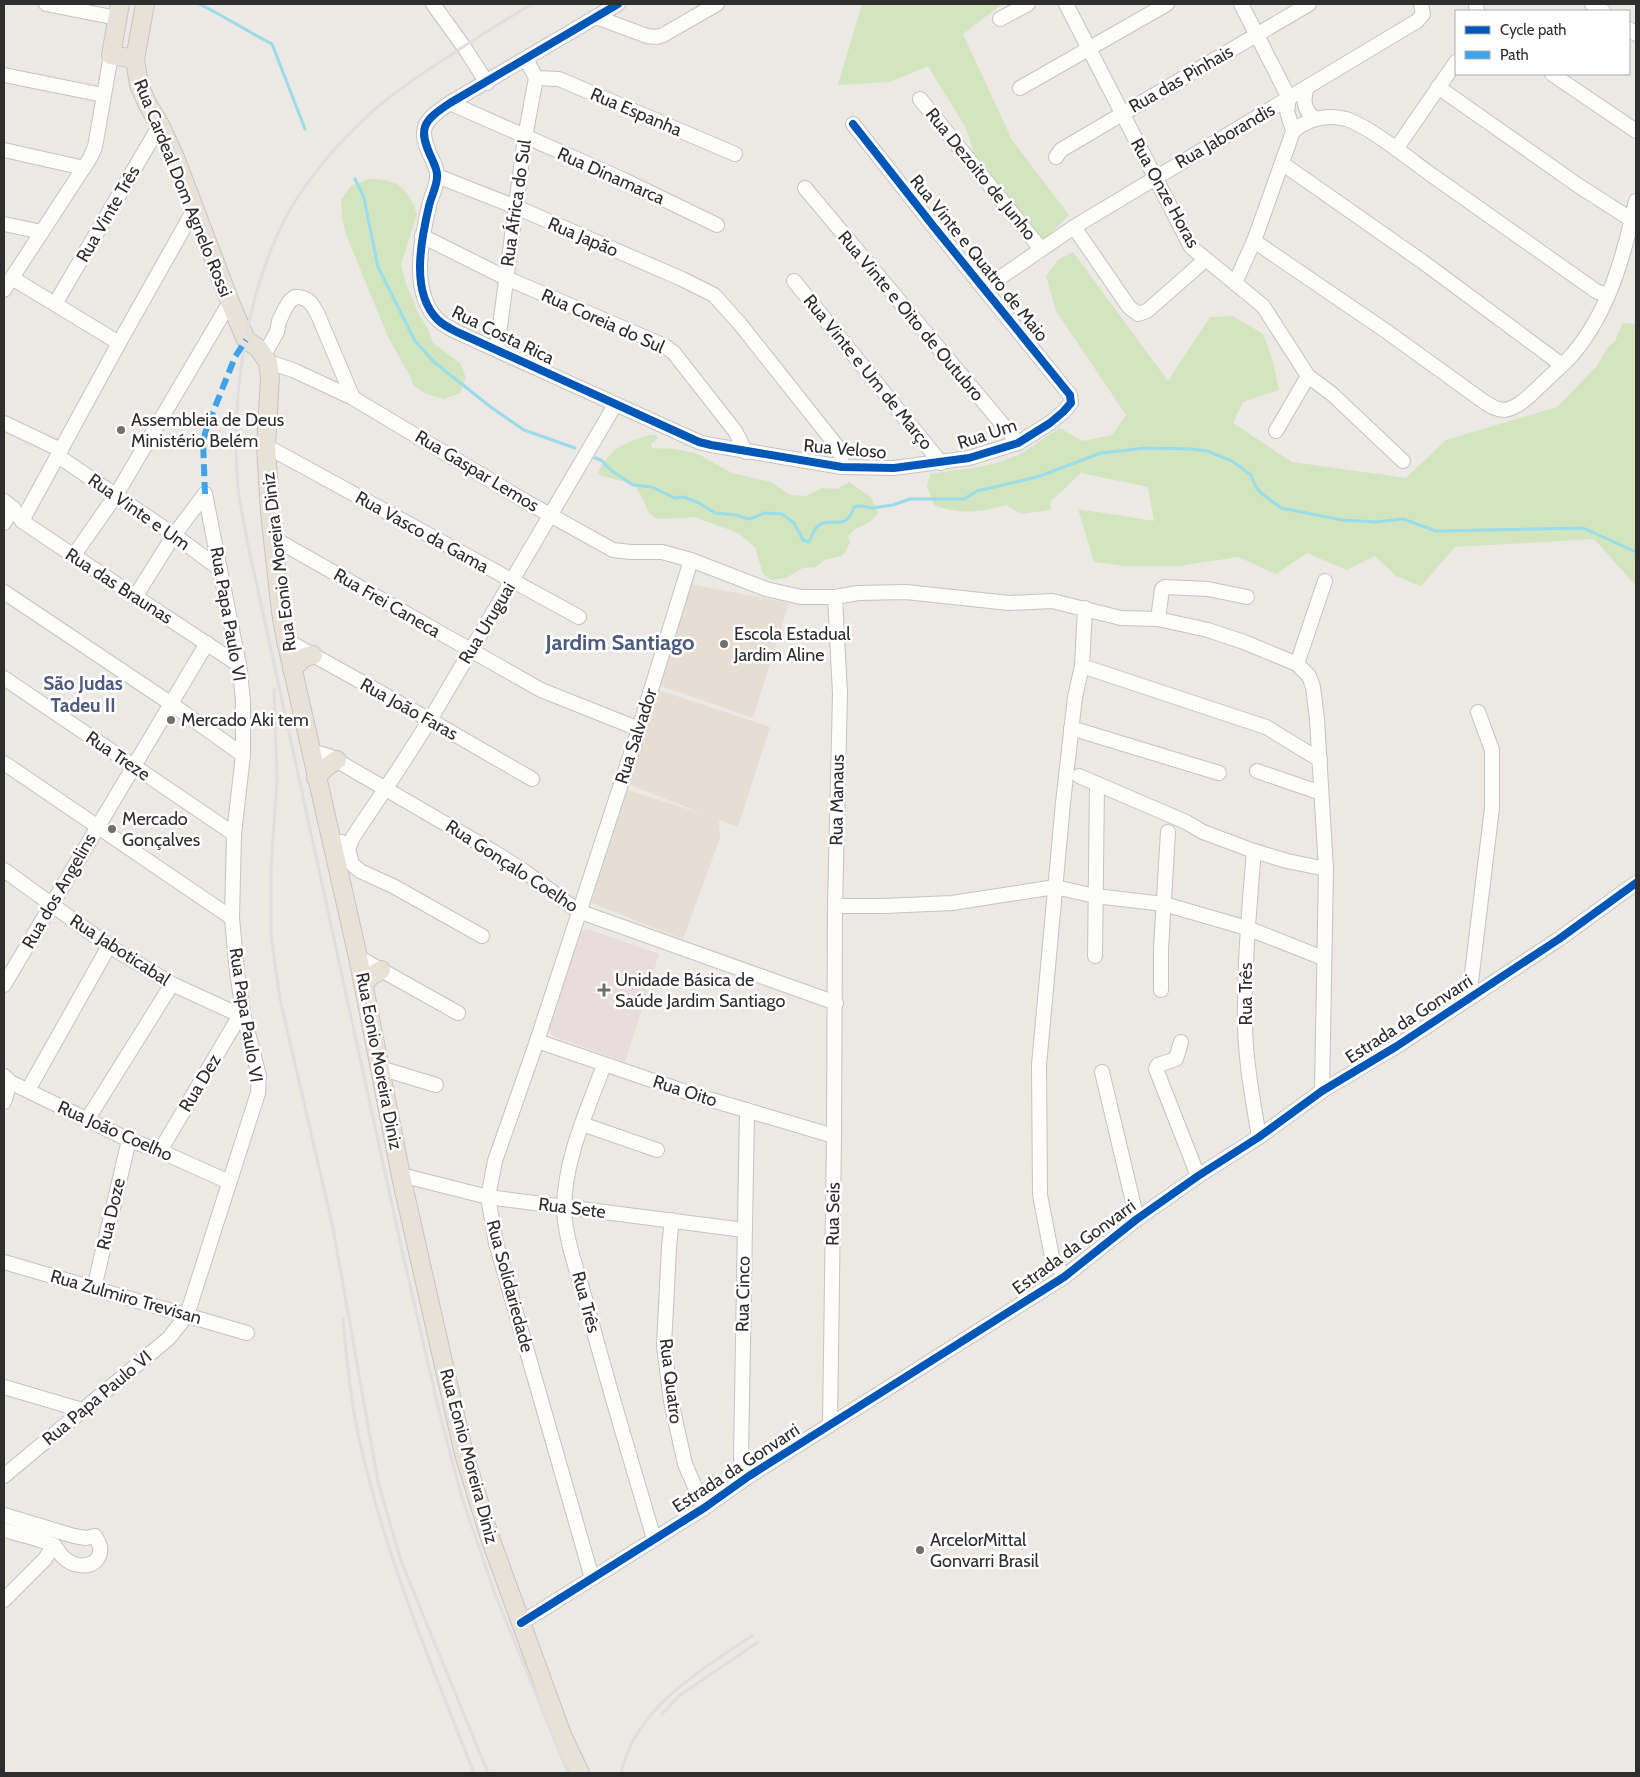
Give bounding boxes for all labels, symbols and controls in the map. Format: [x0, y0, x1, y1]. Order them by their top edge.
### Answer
legend [1455, 10, 1630, 75]
text: Cycle path [1500, 21, 1566, 39]
street label: Rua das Pinhais [1125, 40, 1237, 118]
text: Path [1500, 46, 1529, 64]
street label: Rua Cardeal Dom Agnelo Rossi [129, 76, 237, 300]
street label: Rua Espanha [587, 83, 685, 141]
street label: Rua Jaborandis [1171, 99, 1279, 173]
street label: Rua Dezoito de Junho [921, 103, 1041, 245]
street label: Rua Onze Horas [1126, 134, 1204, 252]
street label: Rua África do Sul [496, 137, 536, 268]
street label: Rua Dinamarca [554, 143, 668, 210]
street label: Rua Vinte Três [72, 162, 144, 266]
street label: Rua Vinte e Quatro de Maio [905, 170, 1053, 346]
street label: Rua Japão [544, 212, 622, 262]
street label: Rua Vinte e Oito de Outubro [833, 226, 989, 406]
street label: Rua Coreia do Sul [538, 284, 669, 358]
street label: Rua Vinte e Um de Março [799, 290, 937, 454]
street label: Rua Costa Rica [448, 301, 558, 369]
place label: Assembleia de Deus Ministério Belém [131, 409, 284, 452]
street label: Rua Um [954, 414, 1020, 454]
marker: Assembleia de Deus Ministério Belém [115, 424, 127, 436]
street label: Rua Gaspar Lemos [411, 425, 543, 517]
street label: Rua Veloso [803, 434, 888, 464]
street label: Rua Vinte e Um [84, 469, 194, 555]
street label: Rua Eonio Moreira Diniz [257, 471, 301, 653]
street label: Rua Vasco da Gama [352, 486, 493, 578]
street label: Rua das Braunas [61, 543, 177, 629]
street label: Rua Papa Paulo VI [205, 545, 251, 683]
street label: Rua Frei Caneca [330, 564, 445, 643]
street label: Rua Uruguai [454, 578, 520, 668]
place label: Escola Estadual Jardim Aline [733, 623, 851, 666]
district label: Jardim Santiago [545, 629, 694, 656]
marker: Escola Estadual Jardim Aline [718, 638, 730, 650]
district label: São Judas Tadeu II [43, 672, 123, 717]
street label: Rua João Faras [356, 673, 462, 745]
street label: Rua Salvador [610, 685, 662, 786]
place label: Mercado Aki tem [181, 709, 309, 731]
marker: Mercado Aki tem [165, 714, 177, 726]
street label: Rua Treze [82, 726, 154, 786]
street label: Rua Manaus [825, 754, 849, 846]
place label: Mercado Gonçalves [122, 808, 200, 851]
street label: Rua Gonçalo Coelho [442, 815, 582, 917]
marker: Mercado Gonçalves [106, 823, 118, 835]
street label: Rua dos Angelins [17, 830, 101, 952]
street label: Rua Jaboticabal [66, 909, 175, 991]
street label: Rua Papa Paulo VI [225, 946, 267, 1084]
street label: Rua Três [1235, 963, 1257, 1025]
place label: Unidade Básica de Saúde Jardim Santiago [615, 969, 786, 1012]
street label: Rua Eonio Moreira Diniz [351, 970, 407, 1152]
street label: Estrada da Gonvarri [1341, 970, 1477, 1068]
marker: Unidade Básica de Saúde Jardim Santiago [597, 983, 611, 997]
street label: Rua Dez [174, 1050, 226, 1116]
street label: Rua Oito [650, 1070, 720, 1112]
street label: Rua João Coelho [54, 1096, 176, 1166]
street label: Rua Doze [92, 1176, 130, 1252]
street label: Rua Seis [821, 1182, 845, 1246]
street label: Rua Sete [537, 1193, 607, 1223]
street label: Estrada da Gonvarri [1008, 1195, 1140, 1299]
street label: Rua Solidariedade [482, 1217, 538, 1355]
street label: Rua Cinco [731, 1256, 755, 1332]
street label: Rua Zulmiro Trevisan [48, 1265, 204, 1329]
street label: Rua Três [567, 1269, 605, 1335]
street label: Rua Quatro [655, 1337, 687, 1425]
street label: Rua Papa Paulo VI [38, 1346, 156, 1450]
street label: Rua Eonio Moreira Diniz [435, 1366, 503, 1546]
street label: Estrada da Gonvarri [668, 1419, 804, 1517]
place label: ArcelorMittal Gonvarri Brasil [930, 1529, 1039, 1572]
marker: ArcelorMittal Gonvarri Brasil [914, 1544, 926, 1556]

